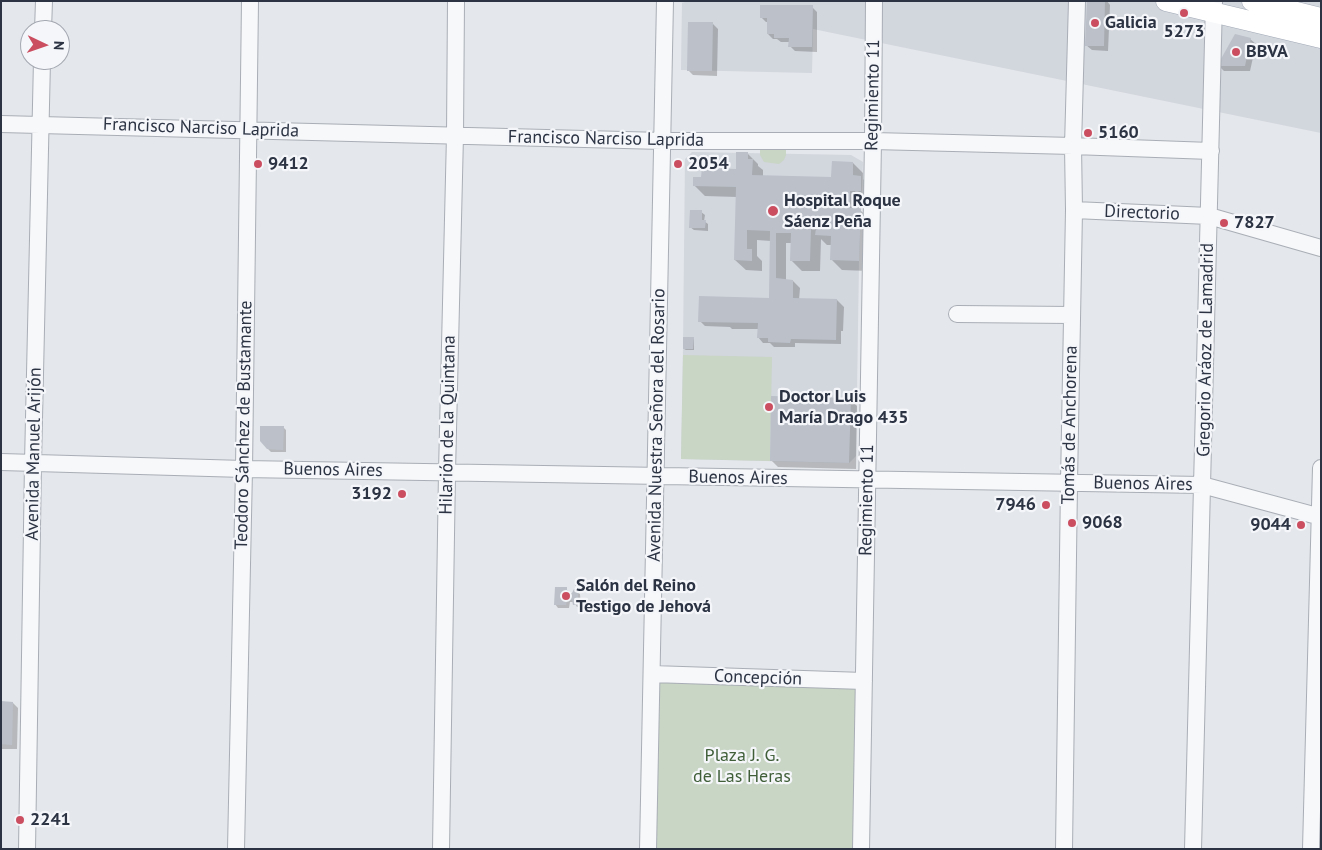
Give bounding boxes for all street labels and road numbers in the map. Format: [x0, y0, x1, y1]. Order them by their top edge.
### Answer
street label: Regimiento 11 [861, 39, 885, 151]
street label: Francisco Narciso Laprida [103, 114, 299, 142]
street label: Francisco Narciso Laprida [508, 126, 704, 152]
street label: Directorio [1104, 201, 1180, 225]
street label: Gregorio Aráoz de Lamadrid [1193, 243, 1219, 457]
street label: Avenida Nuestra Señora del Rosario [644, 288, 670, 562]
street label: Teodoro Sánchez de Bustamante [231, 300, 257, 550]
street label: Hilarión de la Quintana [436, 335, 460, 515]
street label: Tomás de Anchorena [1058, 345, 1082, 505]
street label: Avenida Manuel Arijón [22, 367, 46, 541]
street label: Regimiento 11 [855, 444, 879, 556]
street label: Buenos Aires [283, 458, 383, 482]
street label: Buenos Aires [688, 466, 788, 490]
street label: Buenos Aires [1093, 472, 1193, 496]
street label: Concepción [714, 666, 802, 690]

